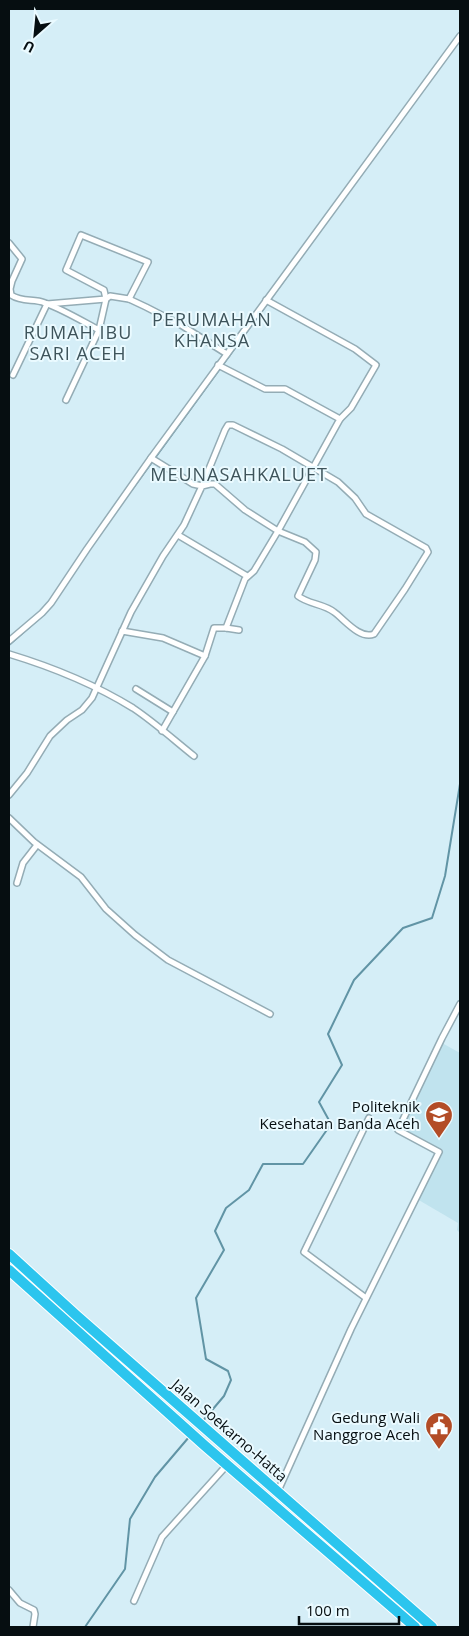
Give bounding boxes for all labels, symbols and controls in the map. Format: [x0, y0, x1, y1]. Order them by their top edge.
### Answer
north arrow [10, 10, 60, 60]
text: U [20, 36, 38, 58]
district label: PERUMAHAN KHANSA [152, 307, 272, 352]
district label: RUMAH IBU SARI ACEH [24, 320, 132, 365]
district label: MEUNASAHKALUET [150, 462, 328, 486]
place label: Politeknik Kesehatan Banda Aceh [260, 1096, 420, 1133]
school or university icon: Politeknik Kesehatan Banda Aceh [424, 1100, 454, 1139]
street label: Jalan Soekarno-Hatta [166, 1373, 292, 1486]
place label: Gedung Wali Nanggroe Aceh [313, 1407, 420, 1444]
public building icon: Gedung Wali Nanggroe Aceh [424, 1411, 454, 1450]
scale bar [299, 1594, 399, 1626]
text: 100 m [306, 1600, 350, 1620]

